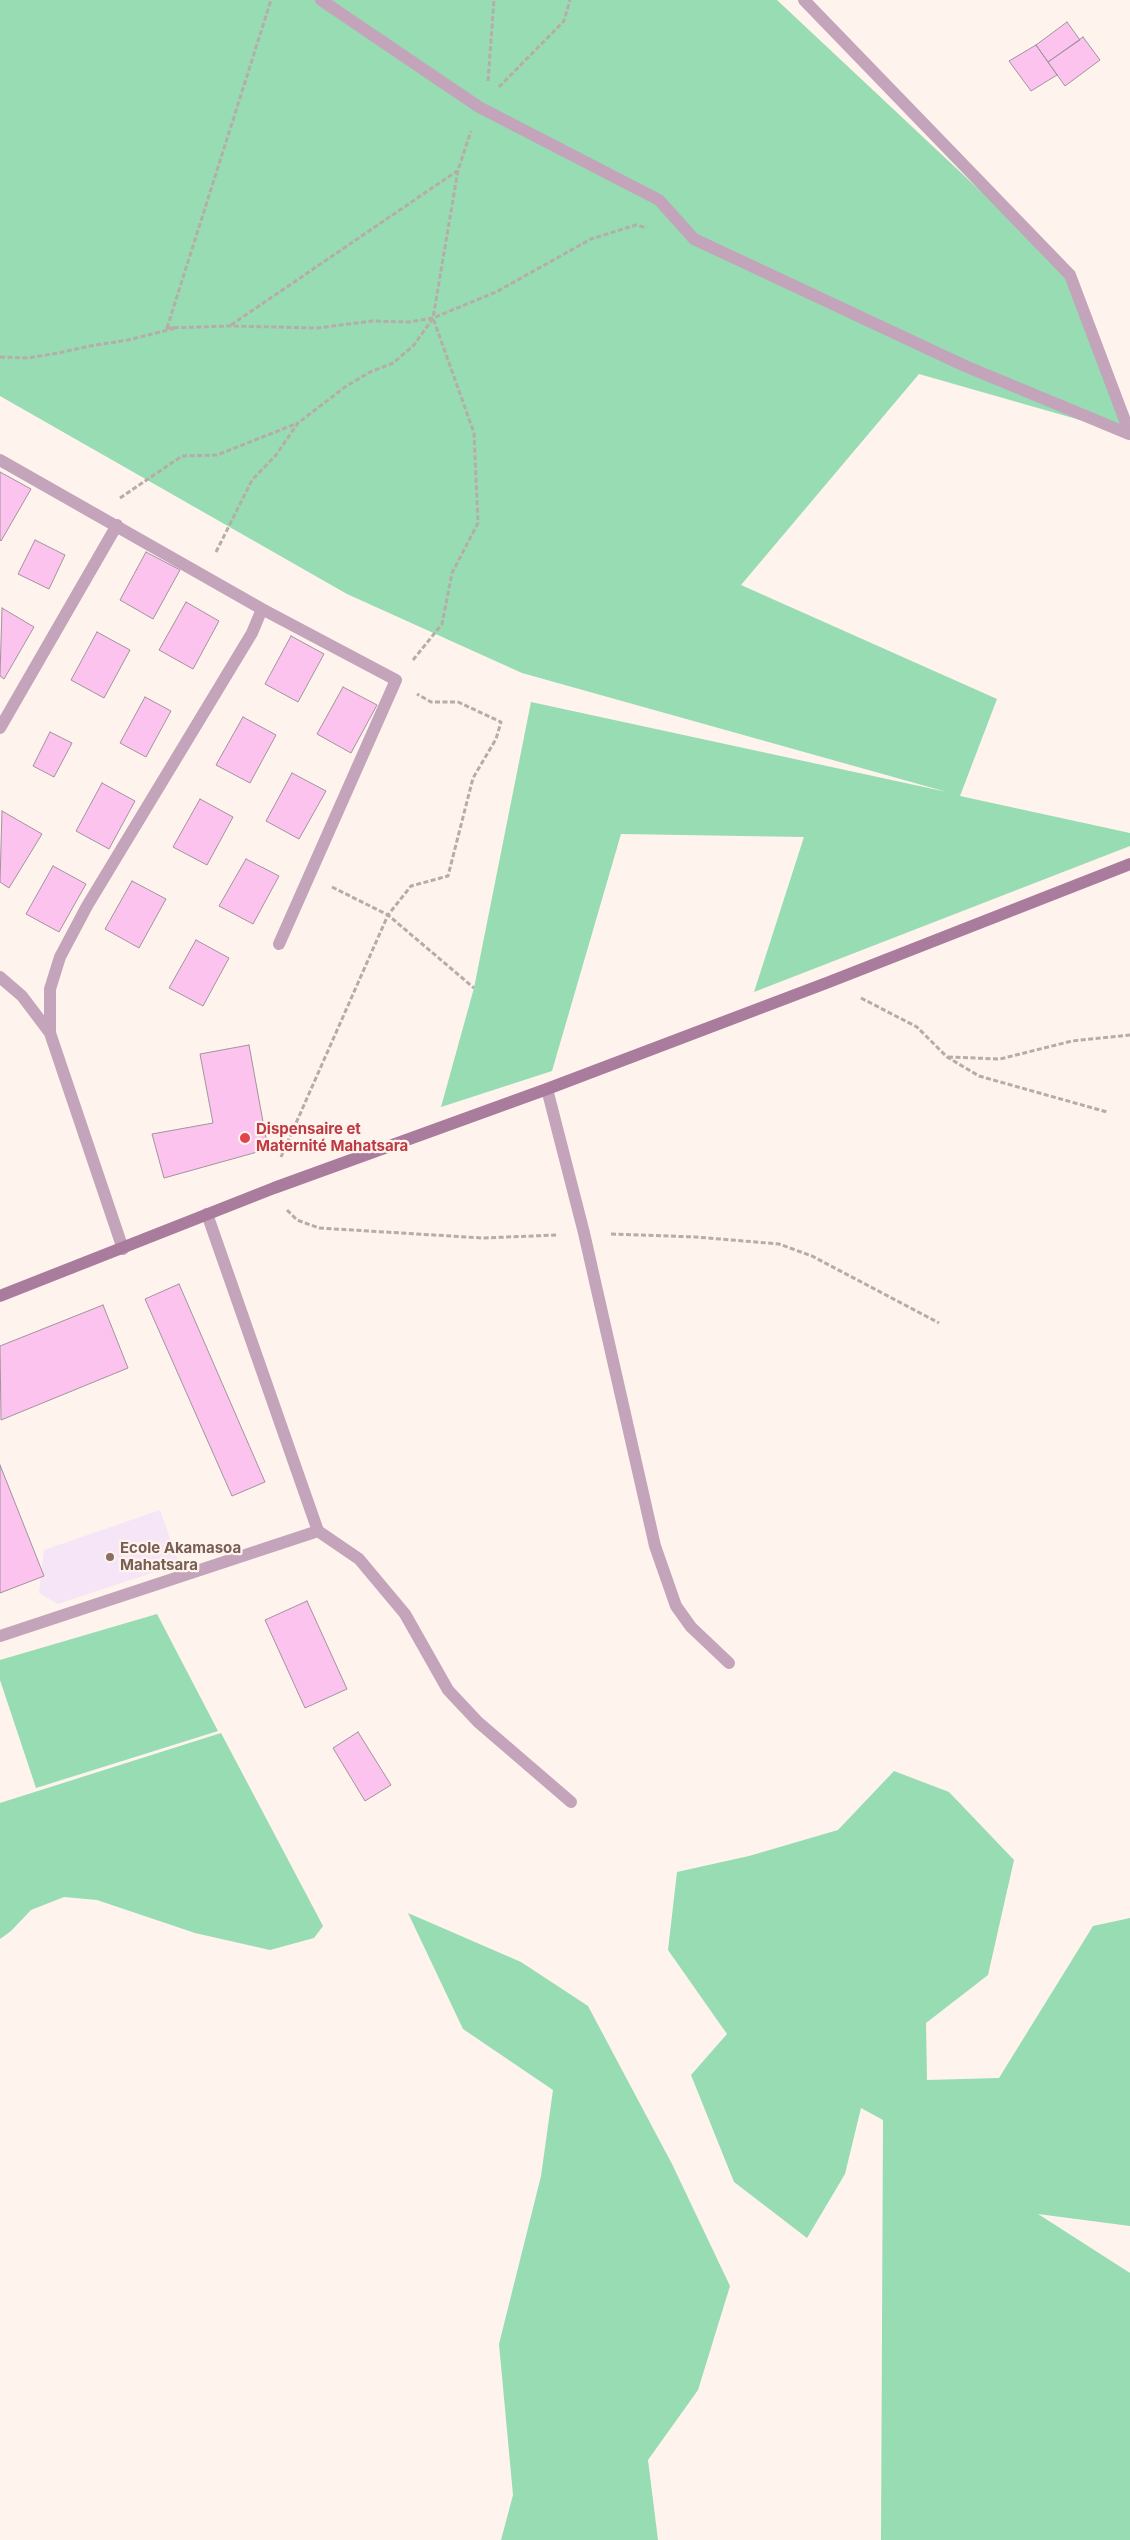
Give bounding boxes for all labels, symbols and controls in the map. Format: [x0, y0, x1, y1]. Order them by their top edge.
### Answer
place label: Dispensaire et Maternité Mahatsara [256, 1120, 408, 1155]
marker: Dispensaire et Maternité Mahatsara [238, 1131, 252, 1145]
place label: Ecole Akamasoa Mahatsara [120, 1539, 241, 1574]
marker: Ecole Akamasoa Mahatsara [104, 1551, 116, 1563]

